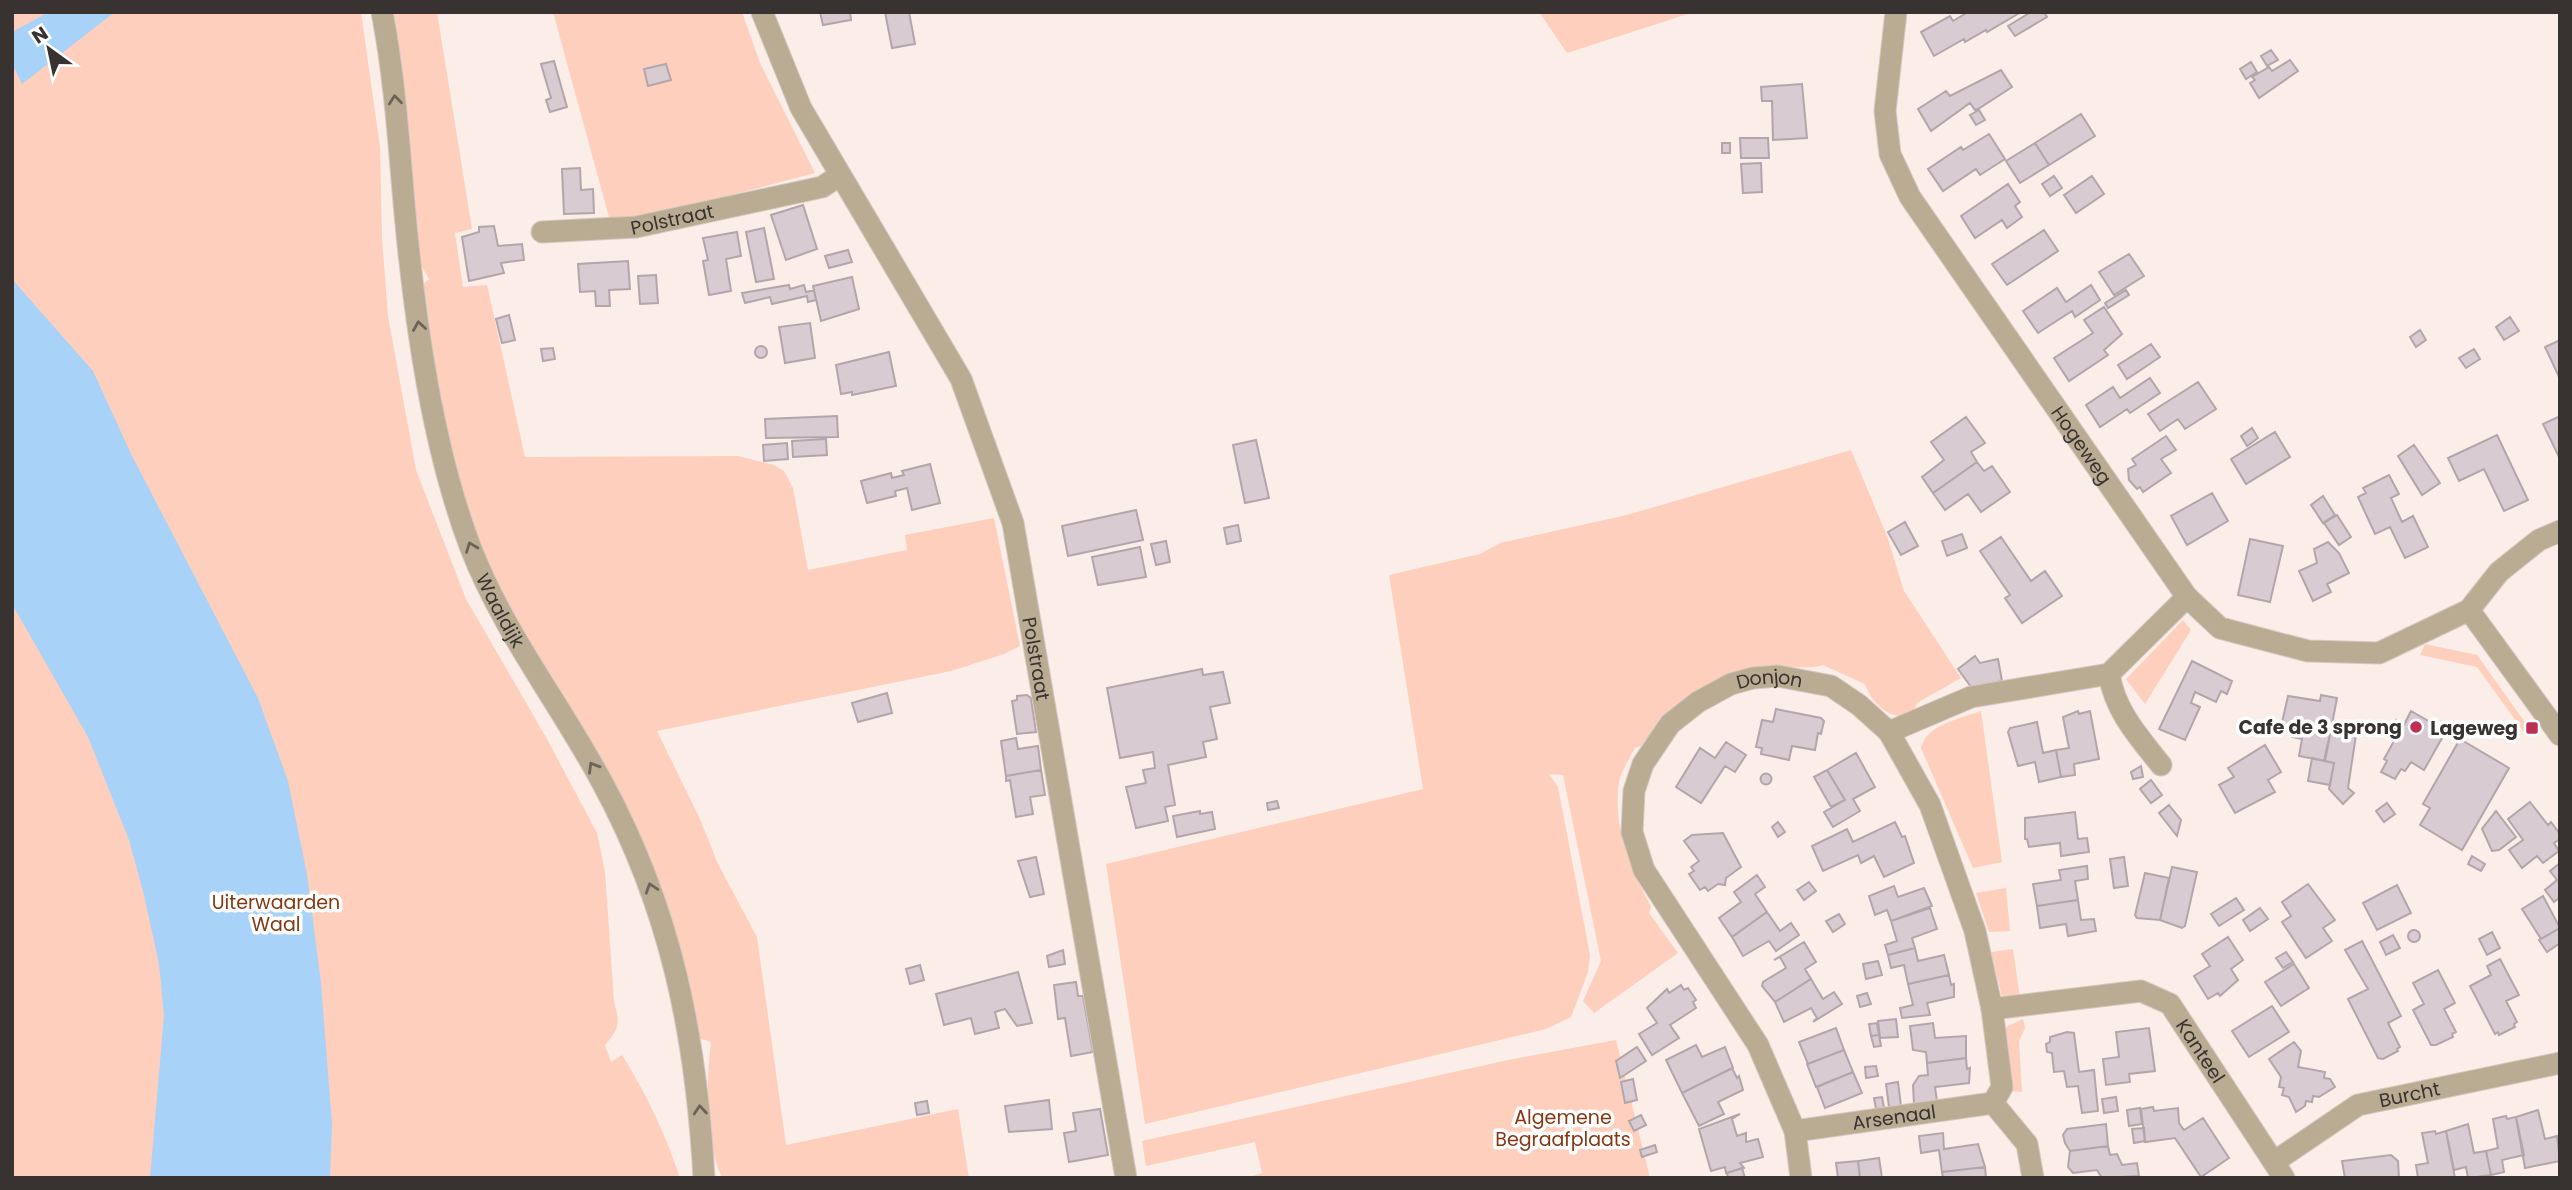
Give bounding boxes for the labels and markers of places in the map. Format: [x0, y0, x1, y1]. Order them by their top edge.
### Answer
place label: Cafe de 3 sprong [2238, 714, 2402, 741]
place label: Lageweg [2430, 715, 2518, 742]
marker: Cafe de 3 sprong [2408, 719, 2424, 735]
marker: Lageweg [2524, 720, 2540, 736]

